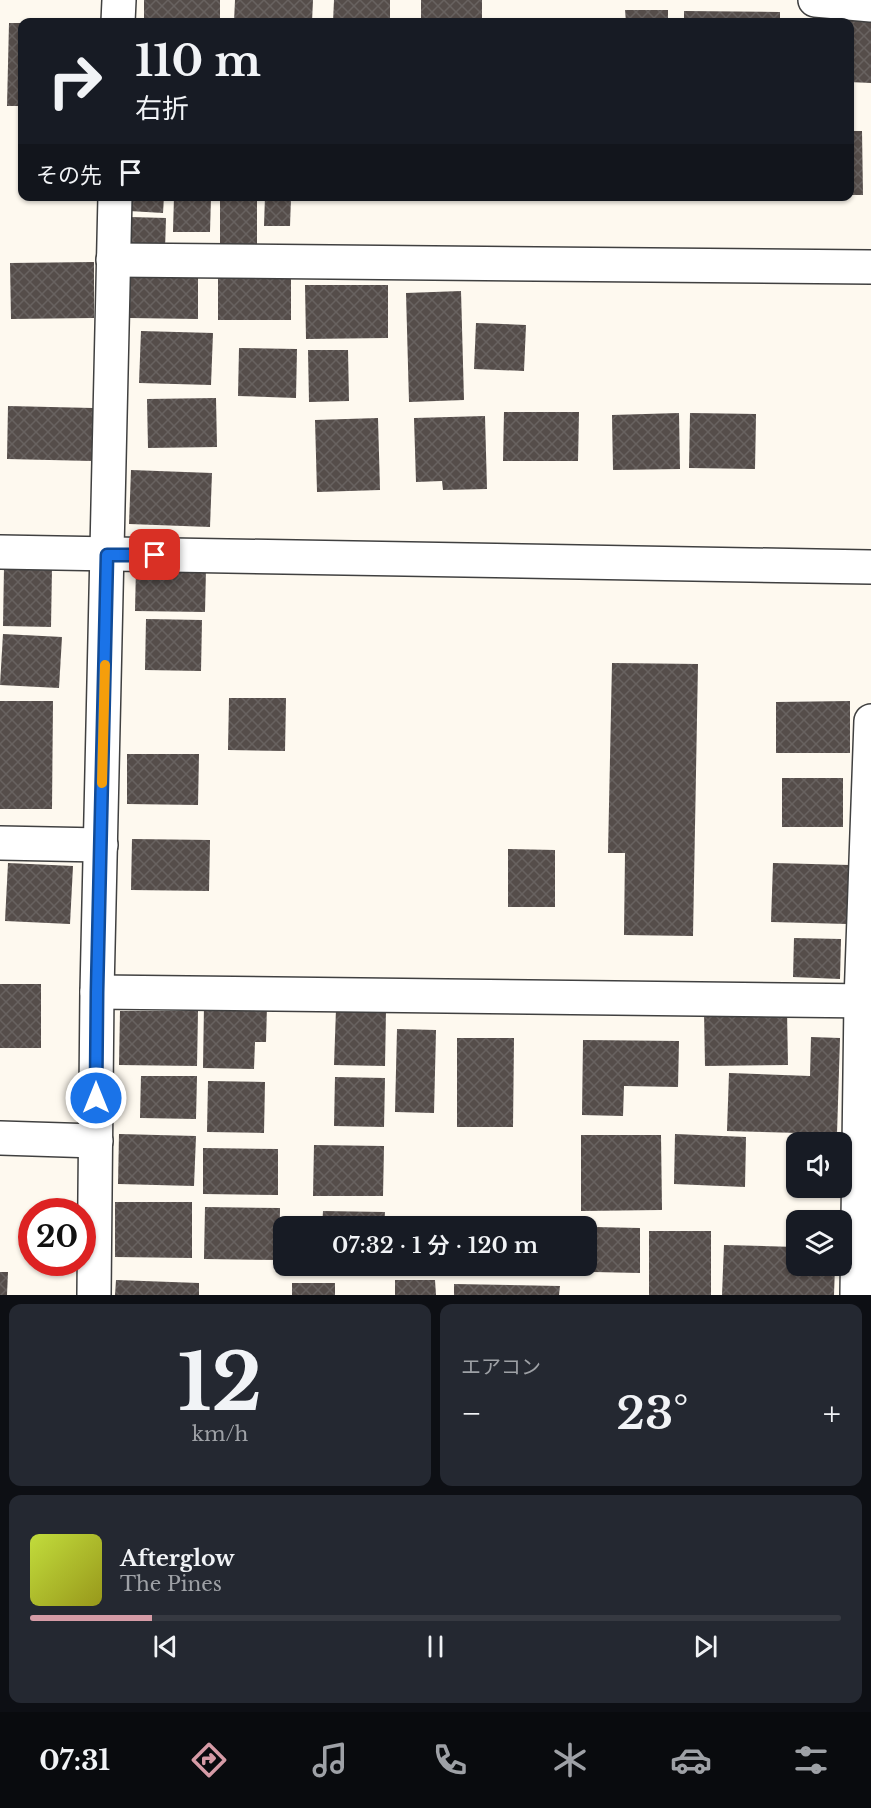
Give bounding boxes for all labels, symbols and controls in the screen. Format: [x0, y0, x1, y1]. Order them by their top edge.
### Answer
text: 110 m [135, 35, 261, 87]
icon: right [36, 42, 114, 120]
text: 右折 [135, 92, 189, 125]
icon: arrive [114, 156, 147, 189]
text: その先 [36, 162, 102, 189]
pin [129, 529, 180, 580]
icon: arrive [138, 538, 171, 571]
position arrow [64, 1066, 128, 1130]
map controls [786, 1132, 852, 1276]
button: sound [786, 1132, 852, 1198]
speed limit sign: 20 [18, 1198, 96, 1276]
button: layers [786, 1210, 852, 1276]
text: 07:32 · 1 分 · 120 m [332, 1232, 538, 1259]
text: 12 [178, 1334, 262, 1431]
text: エアコン [461, 1355, 541, 1379]
text: 23° [616, 1385, 689, 1441]
text: − [461, 1393, 482, 1434]
text: + [823, 1393, 841, 1434]
text: km/h [192, 1422, 248, 1446]
text: Afterglow [120, 1545, 235, 1572]
text: The Pines [120, 1572, 222, 1596]
icon: previous [149, 1630, 182, 1663]
icon: pause [419, 1630, 452, 1663]
icon: next [689, 1630, 722, 1663]
icon: directions [188, 1739, 230, 1781]
icon: music [309, 1739, 351, 1781]
icon: phone [429, 1739, 471, 1781]
icon: climate [549, 1739, 591, 1781]
icon: car [670, 1739, 712, 1781]
icon: filters [790, 1739, 832, 1781]
text: 07:31 [39, 1744, 110, 1777]

